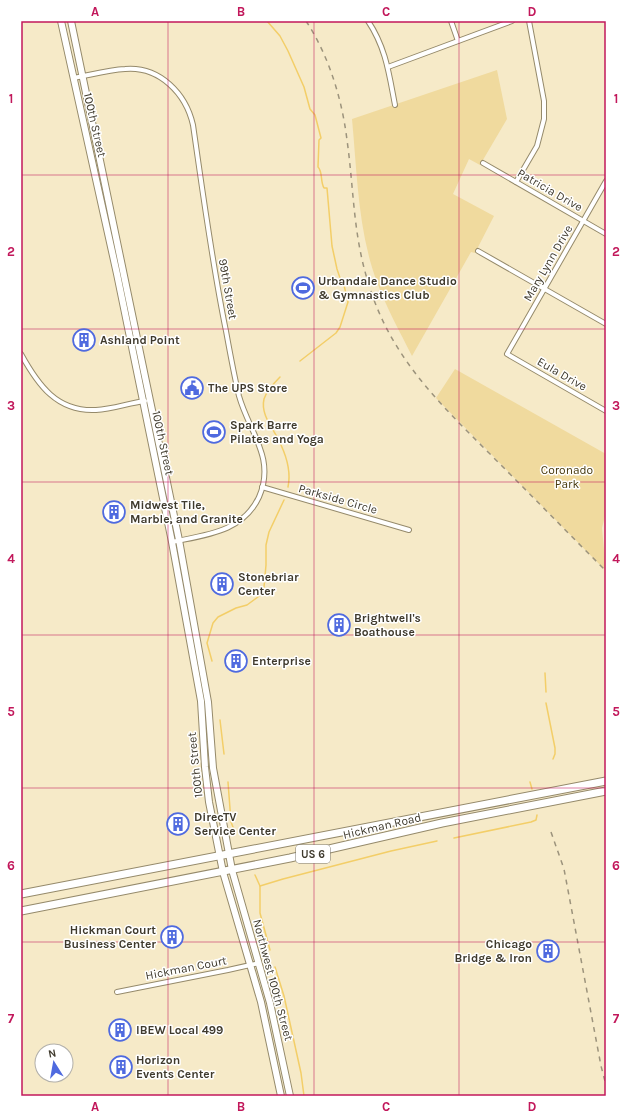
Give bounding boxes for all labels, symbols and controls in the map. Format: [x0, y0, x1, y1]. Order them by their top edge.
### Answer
text: A [91, 4, 99, 19]
text: B [237, 4, 245, 19]
text: C [382, 4, 390, 19]
text: D [528, 4, 537, 19]
text: 1 [9, 91, 13, 106]
street label: 100th Street [81, 91, 109, 159]
text: 1 [614, 91, 618, 106]
street label: Patricia Drive [515, 166, 585, 214]
street label: Mary Lynn Drive [520, 222, 576, 304]
text: 2 [7, 244, 15, 259]
text: 2 [612, 244, 620, 259]
street label: 99th Street [216, 258, 240, 321]
place label: Urbandale Dance Studio & Gymnastics Club [318, 274, 457, 302]
sports icon: Urbandale Dance Studio & Gymnastics Club [290, 275, 316, 301]
building icon: Ashland Point [71, 327, 97, 353]
place label: Ashland Point [100, 333, 180, 347]
street label: Eula Drive [535, 354, 589, 394]
public building icon: The UPS Store [179, 375, 205, 401]
place label: The UPS Store [208, 381, 287, 395]
text: 3 [7, 398, 15, 413]
text: 3 [612, 398, 620, 413]
street label: 100th Street [149, 409, 177, 477]
place label: Spark Barre Pilates and Yoga [230, 418, 324, 446]
sports icon: Spark Barre Pilates and Yoga [201, 419, 227, 445]
park label: Coronado Park [541, 463, 593, 491]
street label: Parkside Circle [297, 481, 379, 517]
place label: Midwest Tile, Marble, and Granite [130, 498, 243, 526]
building icon: Midwest Tile, Marble, and Granite [101, 499, 127, 525]
text: 4 [7, 551, 15, 566]
text: 4 [612, 551, 620, 566]
place label: Stonebriar Center [238, 570, 299, 598]
building icon: Stonebriar Center [209, 571, 235, 597]
place label: Brightwell's Boathouse [354, 611, 421, 639]
building icon: Brightwell's Boathouse [326, 612, 352, 638]
building icon: Enterprise [223, 648, 249, 674]
place label: Enterprise [252, 654, 311, 668]
text: 5 [7, 704, 15, 719]
text: 5 [612, 704, 620, 719]
street label: 100th Street [185, 731, 205, 798]
place label: DirecTV Service Center [194, 810, 276, 838]
street label: Hickman Road [341, 810, 423, 842]
building icon: DirecTV Service Center [165, 811, 191, 837]
road number: US 6 [296, 845, 330, 863]
text: 6 [7, 858, 15, 873]
text: 6 [612, 858, 620, 873]
street label: Northwest 100th Street [250, 918, 296, 1043]
place label: Hickman Court Business Center [64, 923, 156, 951]
building icon: Hickman Court Business Center [159, 924, 185, 950]
place label: Chicago Bridge & Iron [455, 937, 532, 965]
building icon: Chicago Bridge & Iron [535, 938, 561, 964]
street label: Hickman Court [144, 953, 228, 983]
text: 7 [8, 1011, 15, 1026]
text: 7 [613, 1011, 620, 1026]
building icon: IBEW Local 499 [107, 1017, 133, 1043]
place label: IBEW Local 499 [136, 1023, 223, 1037]
north arrow [34, 1043, 74, 1083]
text: N [47, 1047, 57, 1061]
place label: Horizon Events Center [136, 1053, 215, 1081]
building icon: Horizon Events Center [108, 1054, 134, 1080]
text: A [91, 1099, 99, 1114]
text: B [237, 1099, 245, 1114]
text: C [382, 1099, 390, 1114]
text: D [528, 1099, 537, 1114]

